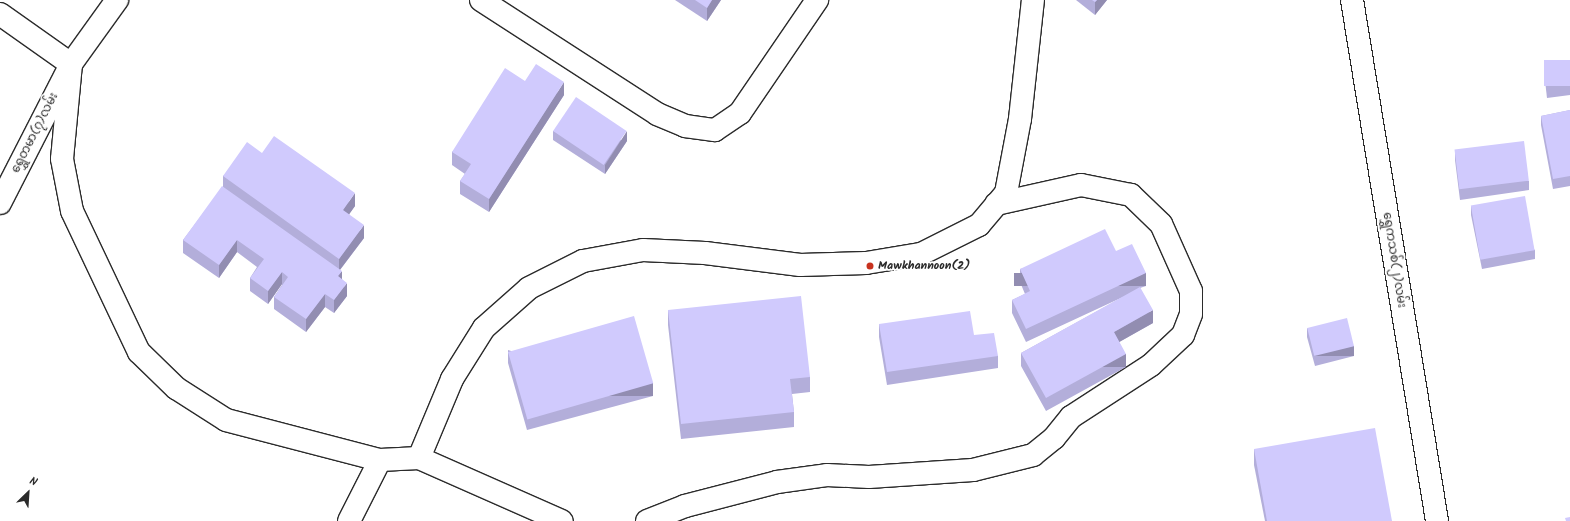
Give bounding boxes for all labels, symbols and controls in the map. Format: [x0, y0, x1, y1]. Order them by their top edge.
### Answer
street label: ရွှေတမာ(၇)လမ်း [9, 90, 61, 176]
street label: ရွှေကသစ်(၂)လမ်း [1379, 211, 1409, 309]
place label: Mawkhannoon(2) [878, 259, 970, 273]
marker: Mawkhannoon(2) [865, 261, 875, 271]
text: N [26, 472, 40, 492]
north arrow [8, 473, 48, 513]

